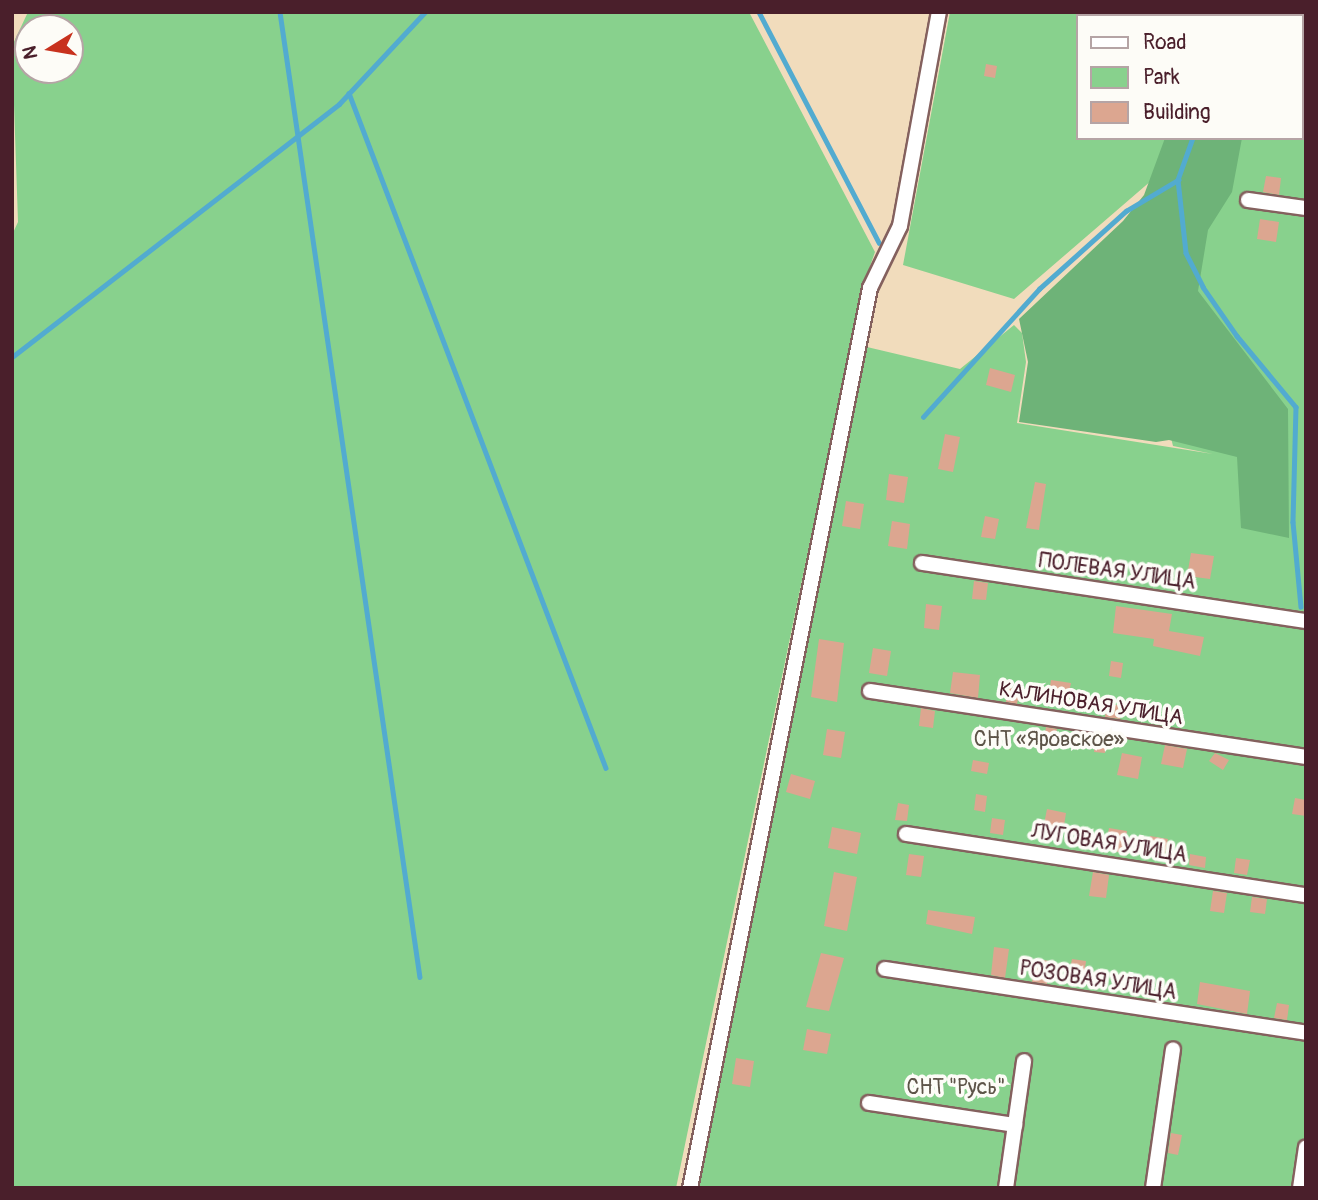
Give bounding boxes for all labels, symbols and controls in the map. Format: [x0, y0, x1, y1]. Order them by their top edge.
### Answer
north arrow [14, 14, 84, 84]
legend [1076, 14, 1304, 140]
text: Road [1143, 29, 1187, 56]
text: N [17, 44, 43, 61]
text: Park [1143, 64, 1180, 91]
text: Building [1143, 99, 1210, 126]
street label: ПОЛЕВАЯ УЛИЦА [1037, 549, 1197, 595]
street label: КАЛИНОВАЯ УЛИЦА [997, 677, 1185, 731]
park label: СНТ «Яровское» [974, 727, 1124, 753]
street label: ЛУГОВАЯ УЛИЦА [1029, 819, 1189, 869]
street label: РОЗОВАЯ УЛИЦА [1018, 956, 1178, 1006]
park label: СНТ "Русь" [906, 1075, 1006, 1101]

